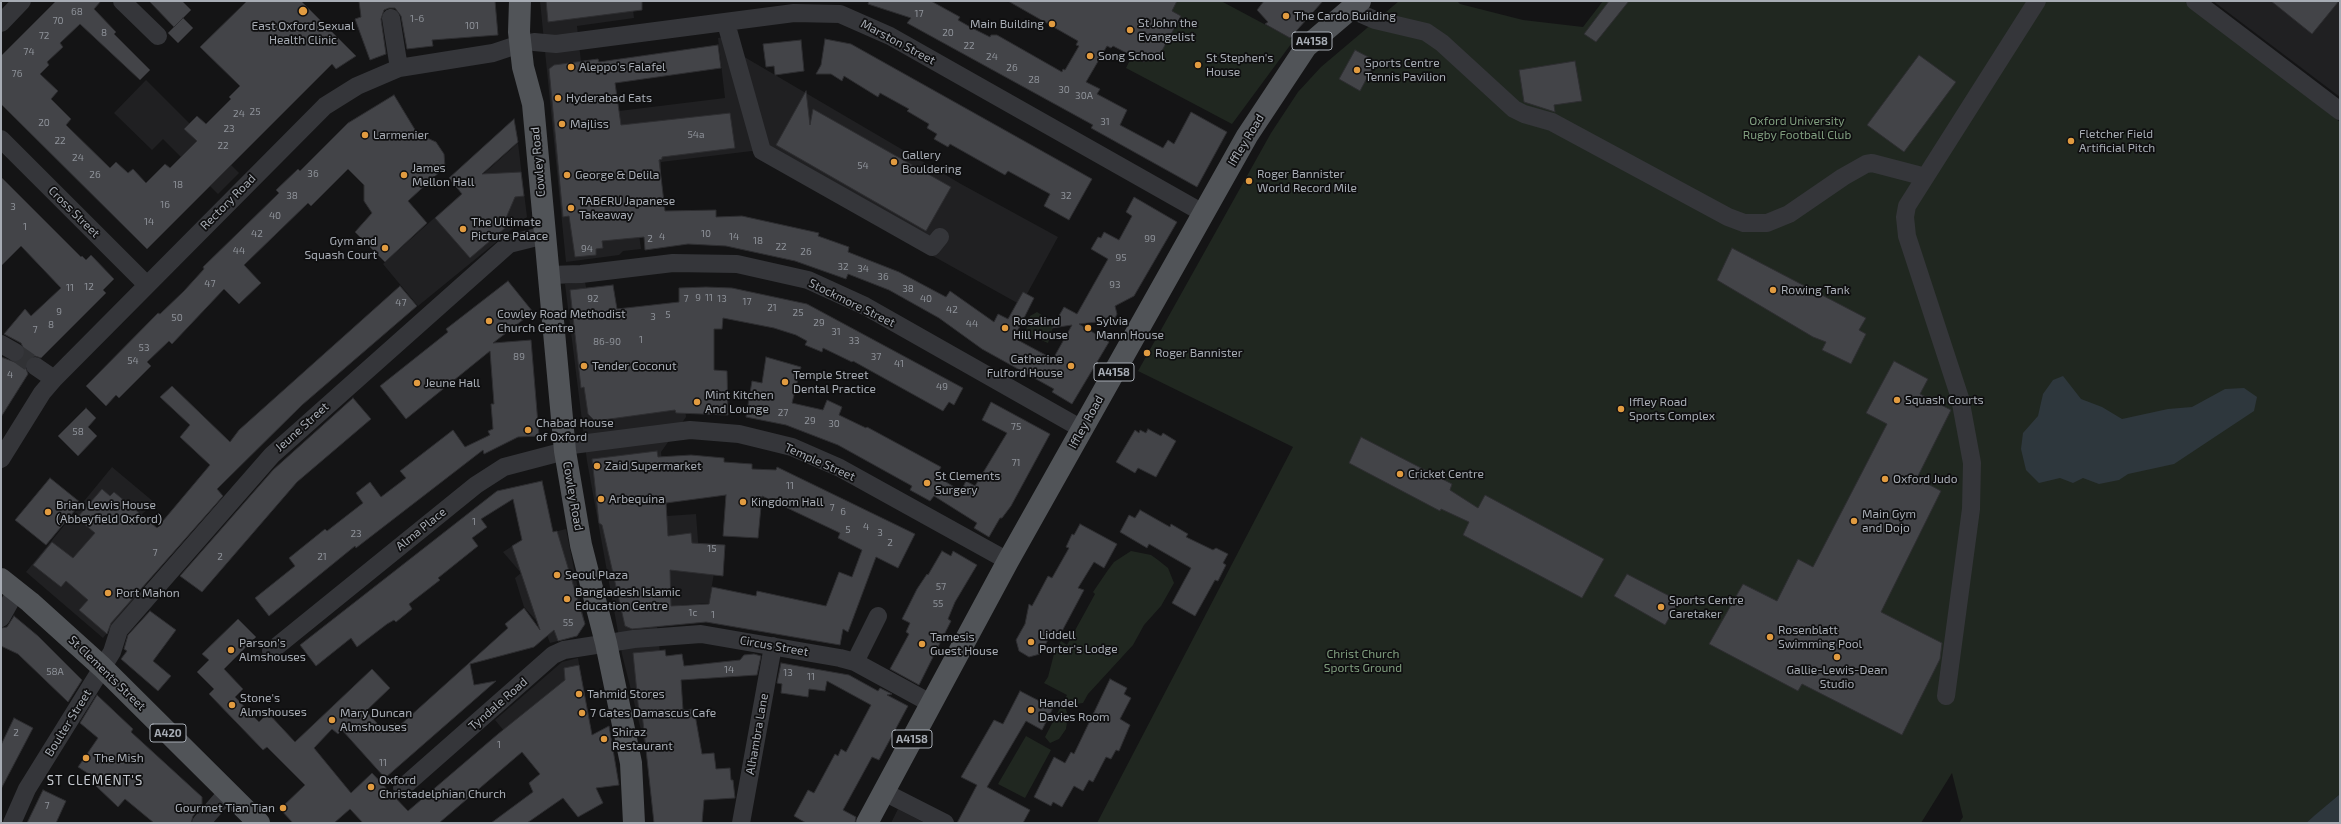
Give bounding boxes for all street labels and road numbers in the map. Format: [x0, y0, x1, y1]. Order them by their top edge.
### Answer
street label: Marston Street [858, 16, 938, 68]
road number: A4158 [1292, 32, 1332, 50]
street label: Iffley Road [1225, 111, 1267, 169]
street label: Cowley Road [528, 126, 548, 198]
street label: Rectory Road [197, 171, 259, 233]
street label: Cross Street [45, 183, 103, 241]
street label: Stockmore Street [806, 276, 898, 330]
road number: A4158 [1094, 363, 1134, 381]
street label: Iffley Road [1066, 393, 1106, 451]
street label: Jeune Street [272, 399, 332, 455]
street label: Temple Street [783, 440, 857, 484]
street label: Cowley Road [560, 460, 586, 532]
street label: Alma Place [393, 504, 449, 554]
street label: St Clements Street [66, 633, 148, 713]
street label: Circus Street [739, 633, 809, 659]
street label: Tyndale Road [466, 675, 530, 733]
street label: Boulter Street [42, 687, 94, 759]
street label: Alhambra Lane [743, 692, 771, 776]
road number: A420 [150, 724, 186, 742]
road number: A4158 [892, 730, 932, 748]

